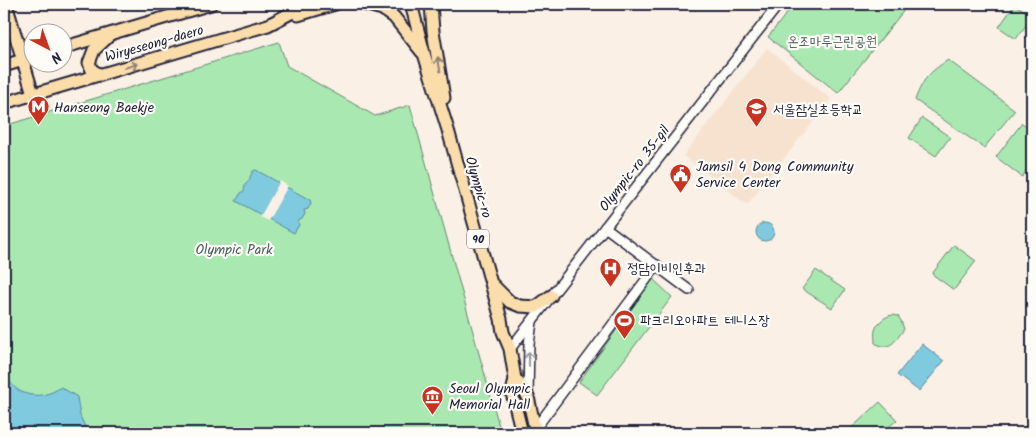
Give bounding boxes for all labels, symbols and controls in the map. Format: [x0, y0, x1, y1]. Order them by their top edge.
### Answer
street label: Wiryeseong-daero [102, 19, 206, 69]
north arrow [22, 22, 72, 72]
park label: 온조마루근린공원 [787, 31, 877, 53]
text: N [45, 46, 66, 68]
one-way arrow [433, 56, 443, 72]
one-way arrow [122, 60, 138, 70]
metro station icon: Hanseong Baekje [26, 95, 50, 126]
place label: Hanseong Baekje [54, 97, 155, 119]
school or university icon: 서울잠실초등학교 [745, 97, 769, 128]
place label: 서울잠실초등학교 [773, 99, 863, 121]
street label: Olympic-ro 35-gil [594, 120, 676, 216]
street label: Olympic-ro [459, 154, 497, 221]
place label: Jamsil 4 Dong Community Service Center [696, 156, 854, 194]
public building icon: Jamsil 4 Dong Community Service Center [668, 162, 692, 193]
road number: 90 [467, 230, 489, 248]
park label: Olympic Park [196, 239, 273, 261]
hospital icon: 정담이비인후과 [599, 256, 623, 287]
place label: 정담이비인후과 [627, 258, 706, 280]
sports icon: 파크리오아파트 테니스장 [612, 308, 636, 339]
place label: 파크리오아파트 테니스장 [640, 310, 770, 332]
one-way arrow [524, 351, 534, 367]
place label: Seoul Olympic Memorial Hall [449, 378, 531, 416]
museum icon: Seoul Olympic Memorial Hall [421, 384, 445, 415]

